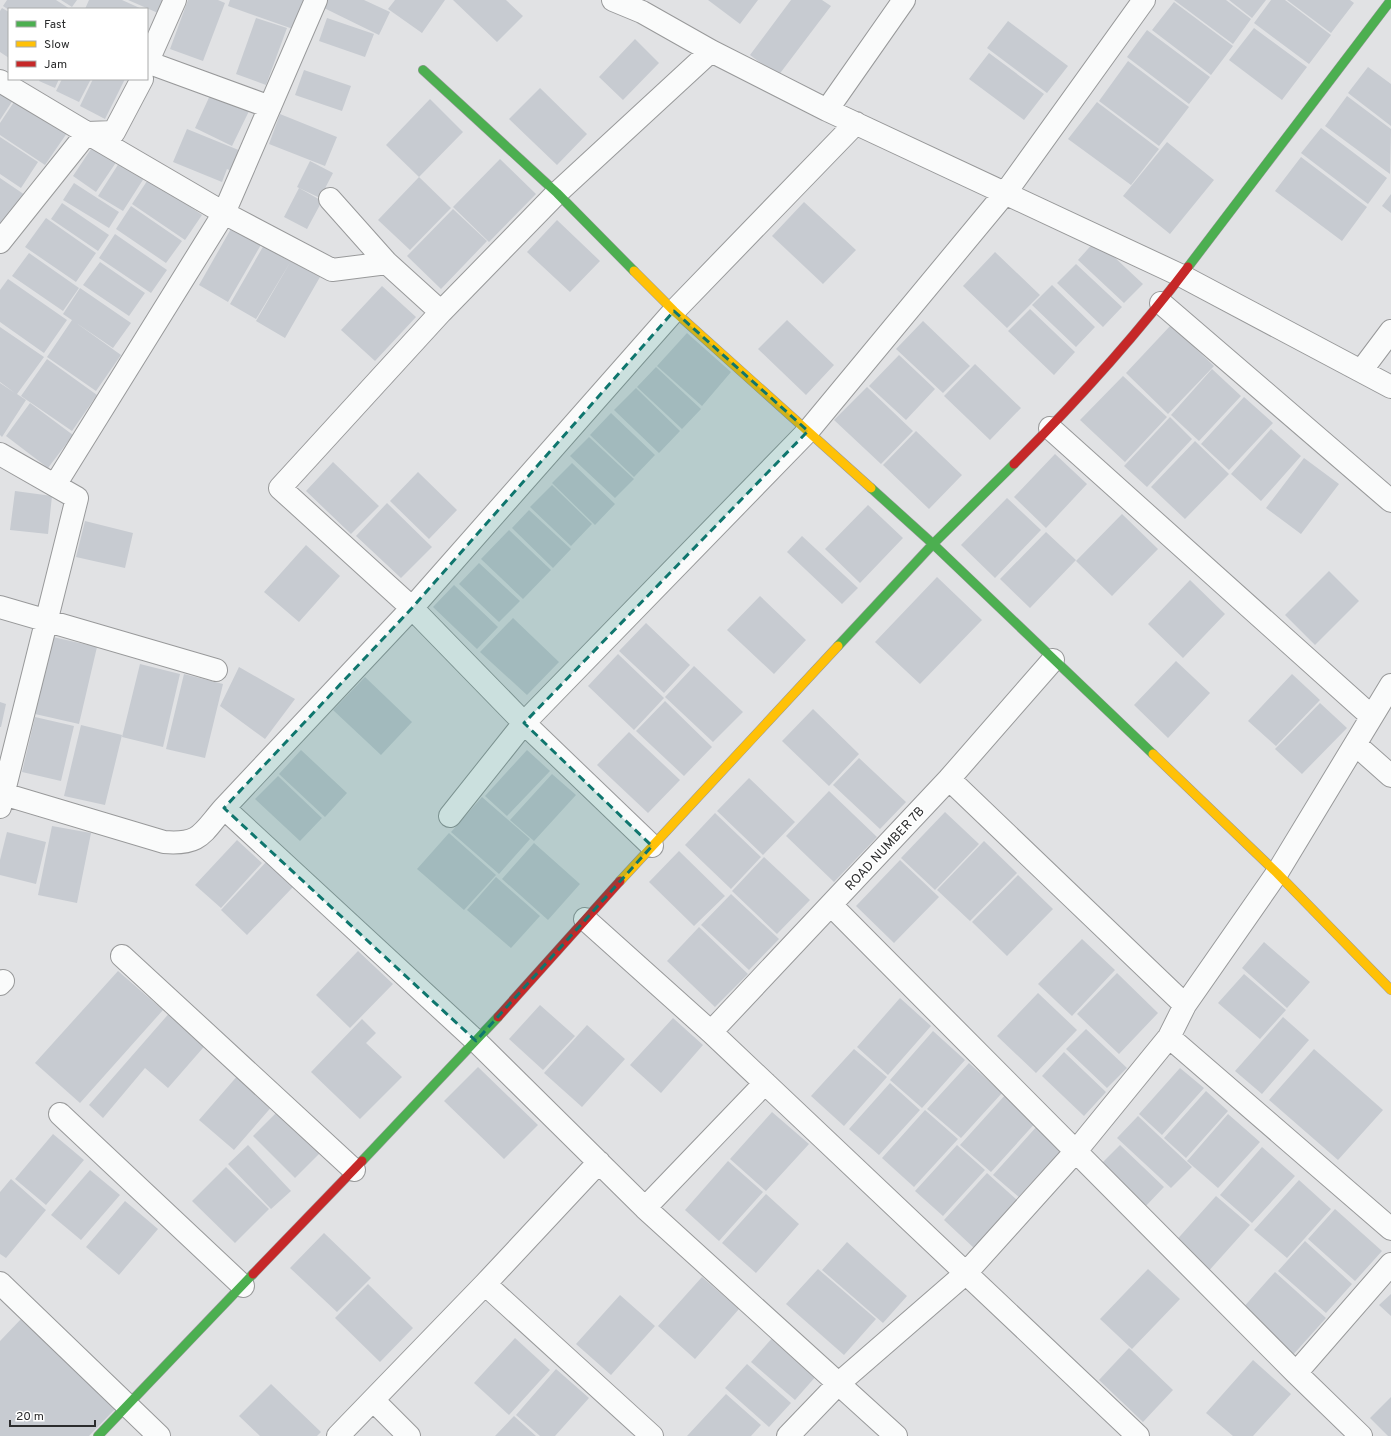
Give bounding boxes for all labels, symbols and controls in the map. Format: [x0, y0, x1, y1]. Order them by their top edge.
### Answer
legend [8, 8, 148, 80]
text: Fast [44, 17, 66, 33]
text: Slow [44, 37, 70, 53]
text: Jam [44, 57, 67, 73]
street label: ROAD NUMBER 7B [842, 804, 929, 895]
scale bar [10, 1402, 95, 1428]
text: 20 m [16, 1409, 44, 1425]

